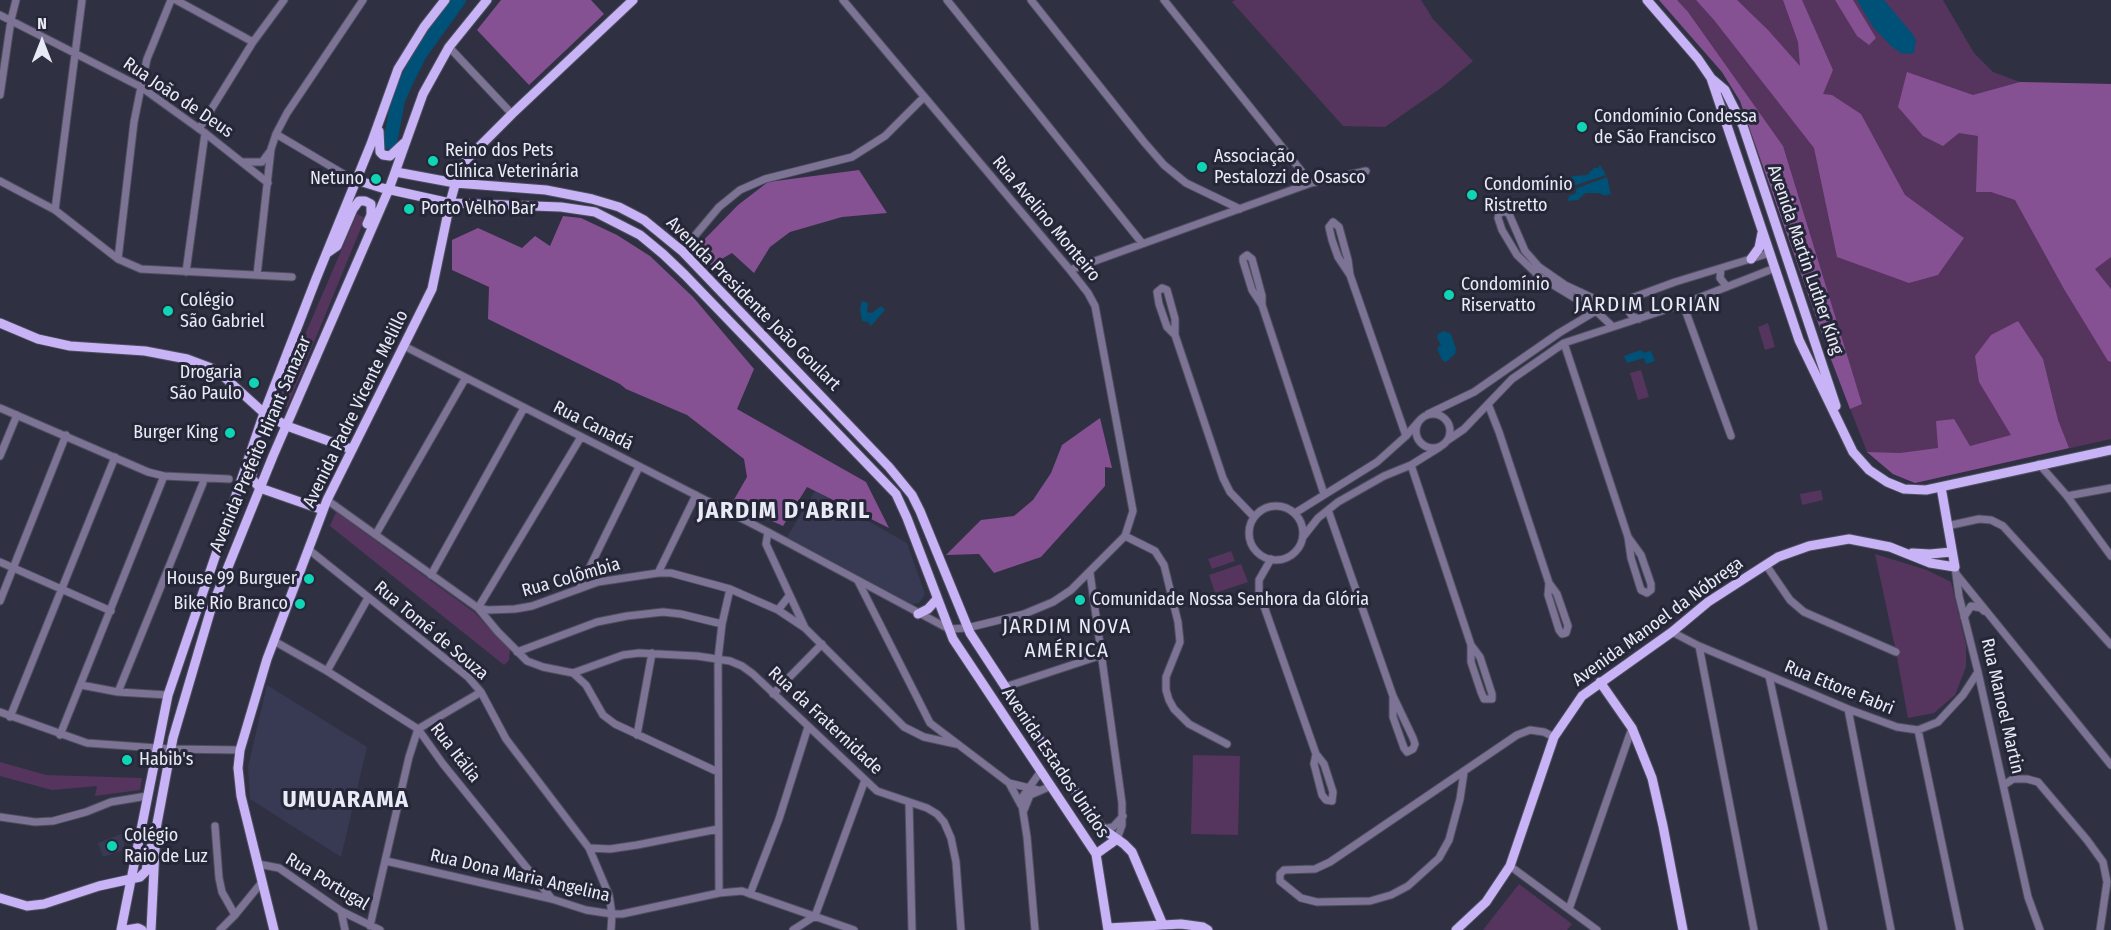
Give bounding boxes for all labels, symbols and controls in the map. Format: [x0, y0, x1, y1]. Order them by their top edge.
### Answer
north arrow [12, 12, 72, 72]
text: N [37, 14, 47, 33]
street label: Rua João de Deus [119, 53, 237, 143]
place label: Condomínio Condessa de São Francisco [1594, 106, 1757, 148]
marker: Condomínio Condessa de São Francisco [1575, 120, 1589, 134]
place label: Reino dos Pets Clínica Veterinária [445, 140, 579, 182]
place label: Associação Pestalozzi de Osasco [1214, 146, 1366, 188]
street label: Rua Avelino Monteiro [987, 152, 1105, 286]
marker: Reino dos Pets Clínica Veterinária [426, 154, 440, 168]
marker: Associação Pestalozzi de Osasco [1195, 160, 1209, 174]
street label: Avenida Martin Luther King [1762, 162, 1848, 358]
place label: Netuno [310, 168, 364, 190]
marker: Netuno [369, 172, 383, 186]
place label: Condomínio Ristretto [1484, 174, 1573, 216]
marker: Condomínio Ristretto [1465, 188, 1479, 202]
place label: Porto Velho Bar [421, 198, 535, 220]
marker: Porto Velho Bar [402, 202, 416, 216]
street label: Avenida Presidente João Goulart [661, 212, 845, 396]
place label: Condomínio Riservatto [1461, 274, 1550, 316]
marker: Condomínio Riservatto [1442, 288, 1456, 302]
place label: Colégio São Gabriel [180, 290, 265, 332]
district label: JARDIM LORIAN [1574, 292, 1722, 318]
marker: Colégio São Gabriel [161, 304, 175, 318]
street label: Avenida Padre Vicente Melillo [299, 307, 413, 511]
street label: Avenida Prefeito Hirant Sanazar [206, 333, 316, 555]
place label: Drogaria São Paulo [170, 362, 242, 404]
marker: Drogaria São Paulo [247, 376, 261, 390]
street label: Rua Canadá [549, 397, 637, 455]
place label: Burger King [133, 422, 218, 444]
marker: Burger King [223, 426, 237, 440]
district label: JARDIM D'ABRIL [697, 497, 871, 525]
street label: Avenida Manoel da Nóbrega [1568, 553, 1748, 691]
street label: Rua Colômbia [519, 554, 623, 602]
place label: House 99 Burguer [167, 568, 297, 590]
marker: House 99 Burguer [302, 572, 316, 586]
street label: Rua Tomé de Souza [370, 577, 492, 685]
place label: Comunidade Nossa Senhora da Glória [1092, 589, 1369, 611]
place label: Bike Rio Branco [174, 593, 288, 615]
marker: Comunidade Nossa Senhora da Glória [1073, 593, 1087, 607]
marker: Bike Rio Branco [293, 597, 307, 611]
district label: JARDIM NOVA AMÉRICA [1002, 614, 1132, 664]
street label: Rua Manoel Martin [1976, 636, 2028, 776]
street label: Rua Ettore Fabri [1781, 656, 1897, 720]
street label: Rua da Fraternidade [763, 662, 887, 780]
street label: Avenida Estados Unidos [997, 684, 1113, 842]
street label: Rua Itália [425, 719, 485, 787]
place label: Habib's [139, 749, 193, 771]
marker: Habib's [120, 753, 134, 767]
district label: UMUARAMA [282, 786, 410, 814]
place label: Colégio Raio de Luz [124, 825, 208, 868]
marker: Colégio Raio de Luz [105, 839, 119, 853]
street label: Rua Dona Maria Angelina [428, 845, 612, 907]
street label: Rua Portugal [281, 849, 373, 915]

